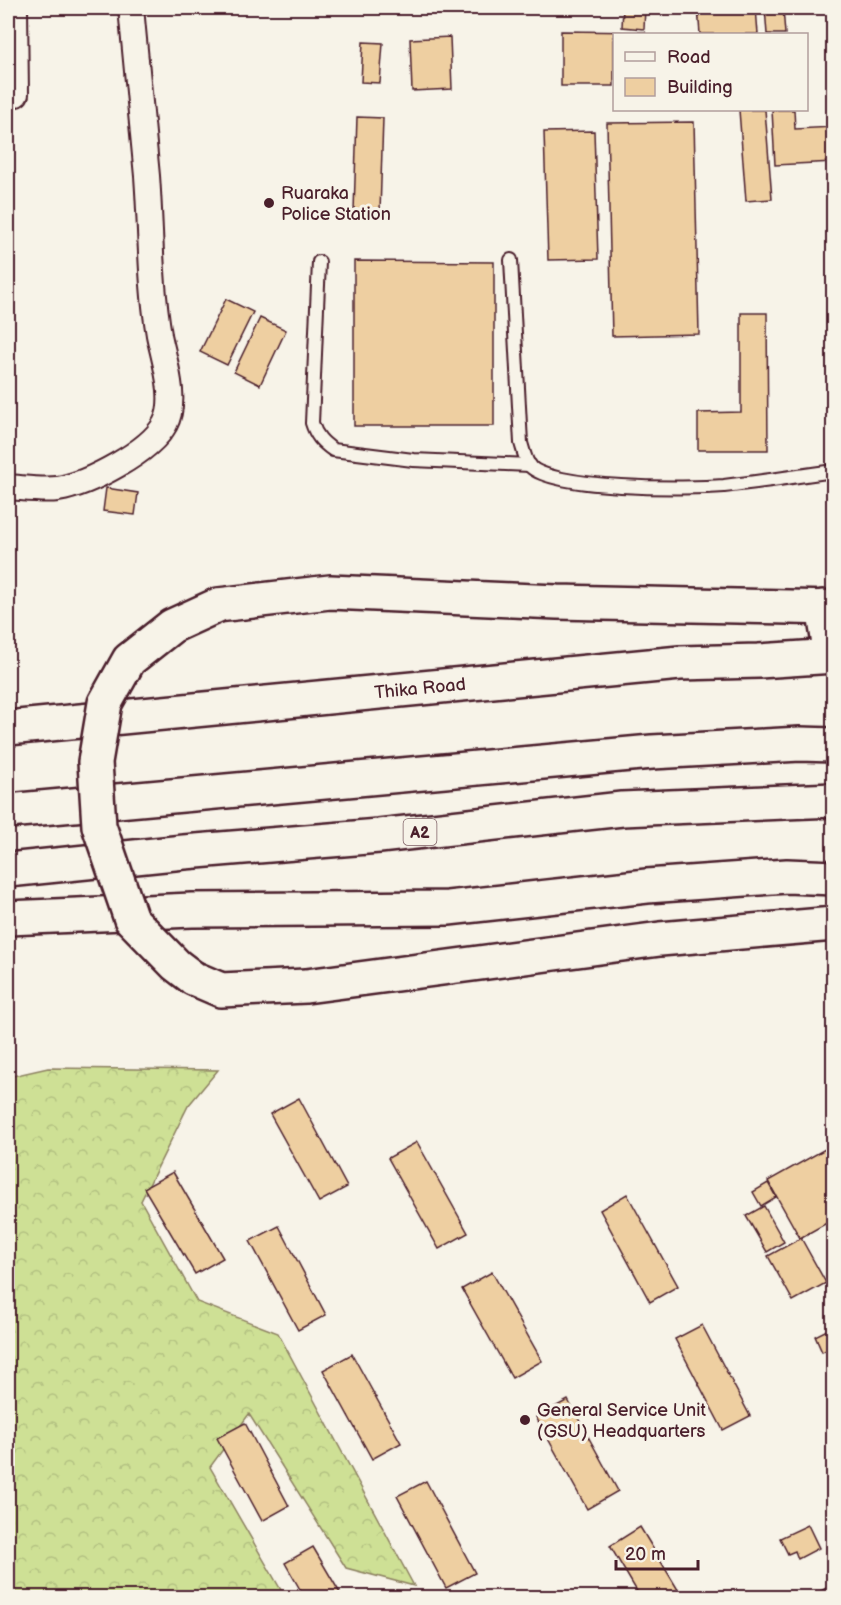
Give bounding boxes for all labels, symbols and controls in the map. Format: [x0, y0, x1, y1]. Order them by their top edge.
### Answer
legend [613, 33, 808, 111]
text: Road [667, 47, 711, 68]
text: Building [667, 77, 733, 98]
place label: Ruaraka Police Station [281, 183, 391, 225]
marker: Ruaraka Police Station [262, 196, 276, 210]
street label: Thika Road [373, 674, 467, 704]
road number: A2 [404, 819, 436, 845]
place label: General Service Unit (GSU) Headquarters [537, 1400, 706, 1442]
marker: General Service Unit (GSU) Headquarters [518, 1413, 532, 1427]
scale bar [616, 1533, 698, 1571]
text: 20 m [625, 1544, 666, 1565]

